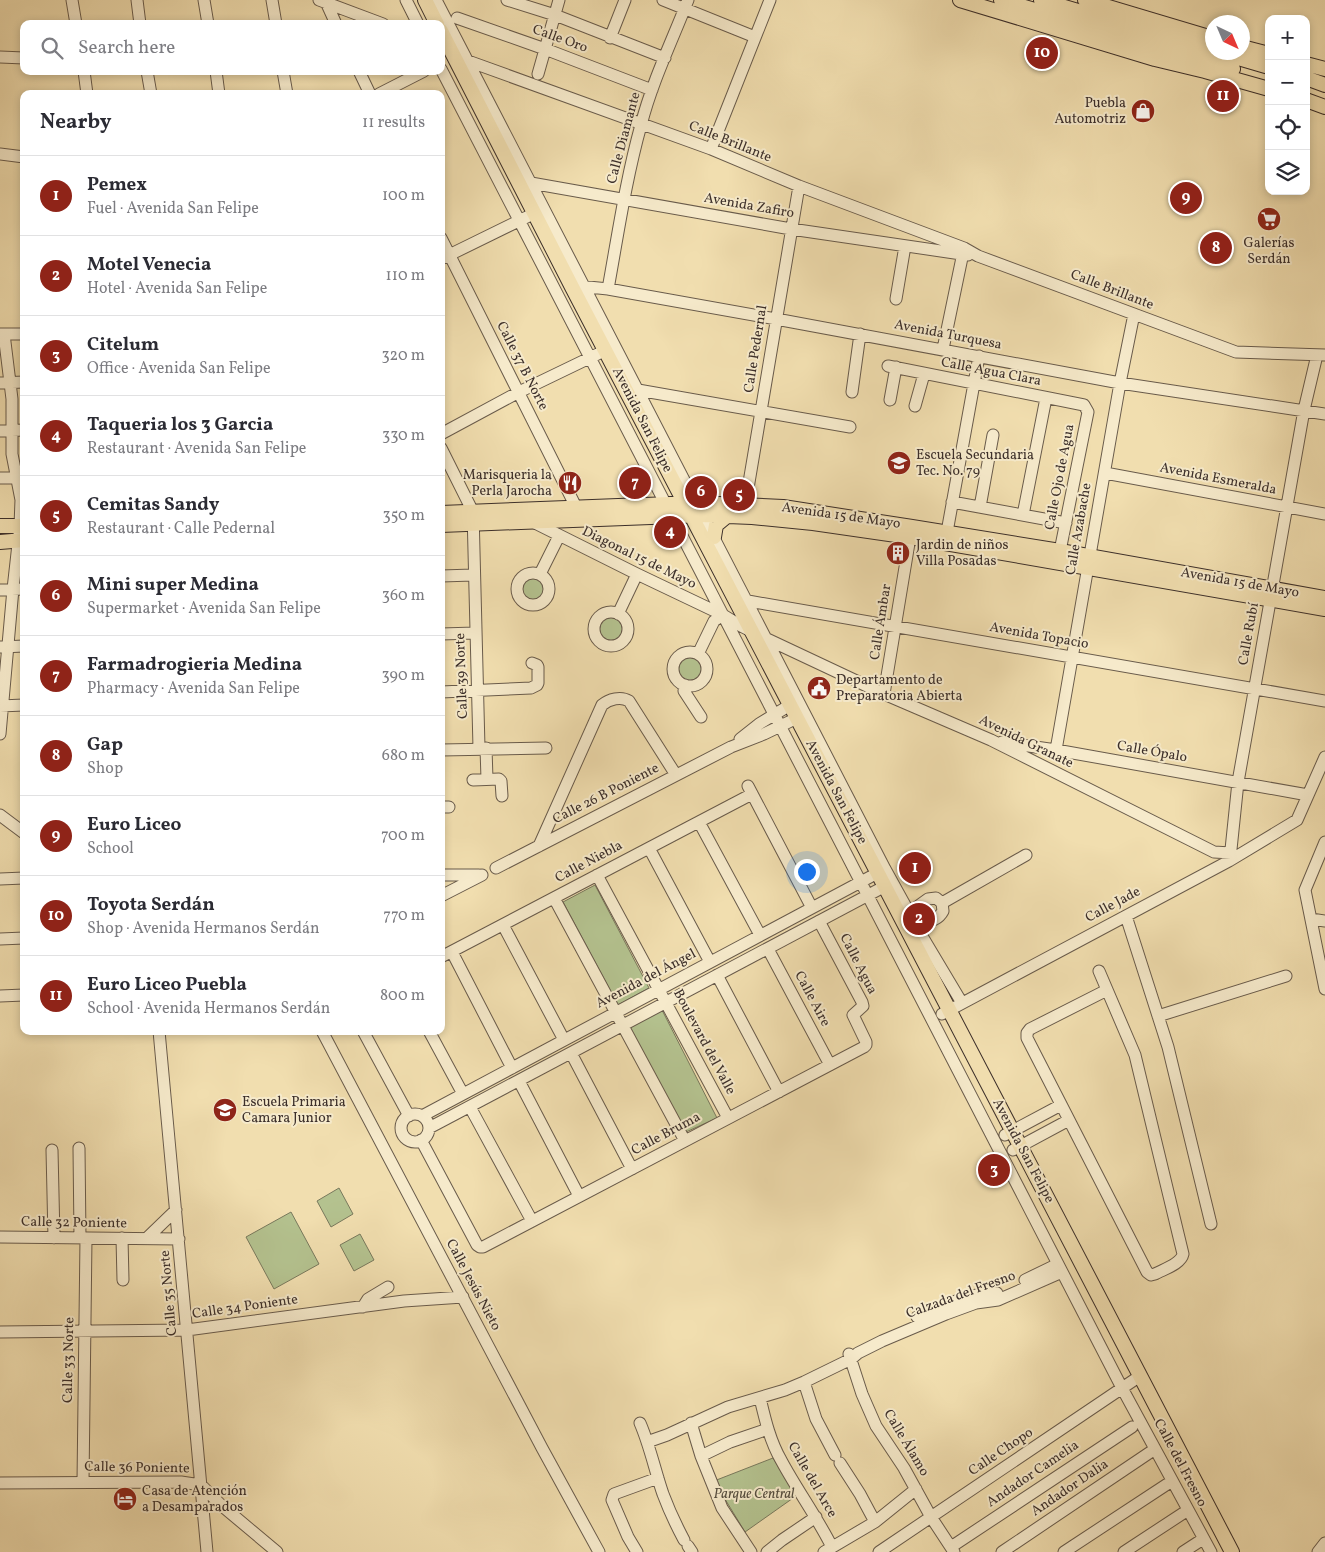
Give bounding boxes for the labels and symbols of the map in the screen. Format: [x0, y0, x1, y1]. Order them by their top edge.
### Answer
north arrow [1205, 15, 1250, 60]
street label: Calle Oro [530, 20, 590, 58]
pin: 10 [1026, 34, 1058, 72]
pin: 11 [1207, 77, 1239, 115]
street label: Calle Diamante [603, 90, 645, 186]
place label: Puebla Automotriz [1054, 94, 1126, 129]
shop icon: Puebla Automotriz [1130, 98, 1156, 124]
street label: Calle Brillante [686, 117, 775, 167]
pin: 9 [1170, 179, 1202, 217]
street label: Avenida Zafiro [703, 189, 795, 223]
supermarket icon: Galerías Serdán [1256, 206, 1282, 232]
pin: 8 [1200, 229, 1232, 267]
place label: Galerías Serdán [1243, 234, 1295, 269]
street label: Calle Brillante [1068, 265, 1157, 315]
street label: Calle Pedernal [740, 304, 772, 394]
street label: Avenida Turquesa [893, 315, 1003, 355]
street label: Calle 37 B Norte [491, 318, 553, 414]
street label: Calle Agua Clara [939, 353, 1043, 391]
street label: Avenida San Felipe [607, 364, 677, 476]
street label: Calle Ojo de Agua [1040, 422, 1080, 532]
place label: Escuela Secundaria Tec. No. 79 [916, 446, 1034, 481]
school or university icon: Escuela Secundaria Tec. No. 79 [886, 450, 912, 476]
street label: Avenida Esmeralda [1158, 458, 1278, 500]
pin: 7 [619, 464, 651, 502]
place label: Marisqueria la Perla Jarocha [463, 466, 552, 501]
restaurant icon: Marisqueria la Perla Jarocha [557, 470, 583, 496]
pin: 6 [685, 473, 717, 511]
pin: 5 [723, 476, 755, 514]
street label: Calle Azabache [1062, 481, 1097, 577]
street label: Avenida 15 de Mayo [780, 498, 902, 534]
pin: 4 [654, 513, 686, 551]
street label: Diagonal 15 de Mayo [579, 522, 699, 594]
place label: Jardin de niños Villa Posadas [916, 536, 1008, 571]
building icon: Jardin de niños Villa Posadas [885, 540, 911, 566]
street label: Avenida 15 de Mayo [1179, 563, 1301, 603]
street label: Calle Ámbar [866, 583, 896, 661]
street label: Calle Rubí [1234, 600, 1264, 667]
street label: Avenida Topacio [988, 618, 1090, 654]
street label: Calle 39 Norte [451, 632, 473, 719]
place label: Departamento de Preparatoria Abierta [836, 671, 962, 706]
public building icon: Departamento de Preparatoria Abierta [806, 675, 832, 701]
street label: Avenida Granate [976, 711, 1077, 773]
street label: Avenida San Felipe [800, 736, 872, 848]
street label: Calle Ópalo [1115, 736, 1189, 768]
street label: Calle 26 B Poniente [550, 759, 663, 829]
street label: Calle Niebla [552, 836, 626, 888]
pin: 1 [899, 849, 931, 887]
your location [794, 859, 820, 885]
street label: Calle Jade [1082, 882, 1144, 927]
pin: 2 [903, 900, 935, 938]
street label: Calle Agua [835, 930, 881, 998]
street label: Avenida del Ángel [593, 945, 699, 1013]
street label: Calle Aire [789, 968, 835, 1030]
street label: Boulevard del Valle [668, 986, 740, 1098]
place label: Escuela Primaria Camara Junior [242, 1093, 346, 1128]
street label: Avenida San Felipe [987, 1095, 1059, 1207]
school or university icon: Escuela Primaria Camara Junior [212, 1097, 238, 1123]
street label: Calle Bruma [628, 1108, 704, 1160]
pin: 3 [978, 1151, 1010, 1189]
street label: Calle 32 Poniente [21, 1213, 127, 1233]
street label: Calle Jesús Nieto [441, 1236, 505, 1334]
street label: Calle 35 Norte [156, 1249, 182, 1337]
street label: Calzada del Fresno [904, 1266, 1018, 1324]
street label: Calle 34 Poniente [191, 1290, 299, 1324]
street label: Calle 33 Norte [59, 1316, 79, 1403]
street label: Calle Álamo [879, 1406, 933, 1480]
street label: Calle del Fresno [1149, 1416, 1211, 1510]
street label: Calle Chopo [965, 1423, 1037, 1481]
street label: Andador Camelia [983, 1436, 1083, 1512]
street label: Calle del Arce [783, 1439, 841, 1521]
street label: Andador Dalia [1028, 1455, 1112, 1521]
street label: Calle 36 Poniente [84, 1458, 190, 1478]
place label: Casa de Atención a Desamparados [142, 1482, 247, 1517]
park label: Parque Central [713, 1485, 795, 1504]
hotel icon: Casa de Atención a Desamparados [112, 1486, 138, 1512]

